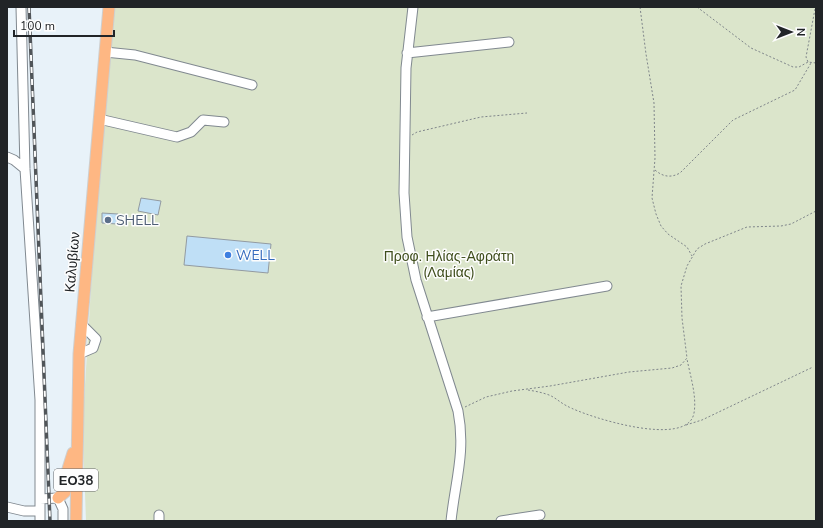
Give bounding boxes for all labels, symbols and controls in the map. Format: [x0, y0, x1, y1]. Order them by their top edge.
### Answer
scale bar [14, 12, 114, 38]
north arrow [771, 12, 811, 52]
text: 100 m [20, 18, 55, 34]
text: N [793, 28, 808, 36]
place label: SHELL [116, 211, 159, 230]
marker: SHELL [103, 215, 113, 225]
street label: Καλυβίων [60, 231, 85, 293]
place label: WELL [236, 246, 275, 265]
park label: Προφ. Ηλίας-Αφράτη (Λαμίας) [384, 247, 514, 282]
marker: WELL [223, 250, 233, 260]
road number: ΕΟ38 [54, 469, 98, 491]

